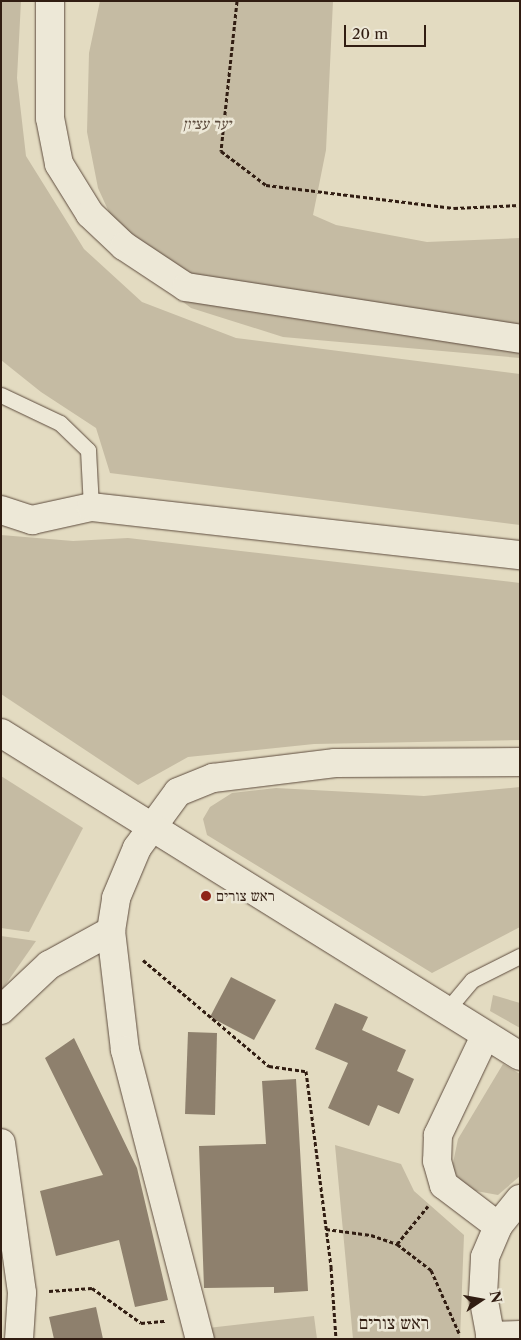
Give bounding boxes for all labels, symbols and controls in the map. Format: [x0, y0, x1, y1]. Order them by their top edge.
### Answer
scale bar [346, 15, 428, 47]
text: 20 m [352, 24, 388, 43]
park label: יער עציון [183, 115, 231, 133]
place label: ראש צורים [216, 887, 275, 905]
marker: ראש צורים [200, 890, 212, 902]
north arrow [456, 1275, 506, 1325]
text: N [486, 1289, 506, 1305]
district label: ראש צורים [359, 1312, 429, 1334]

